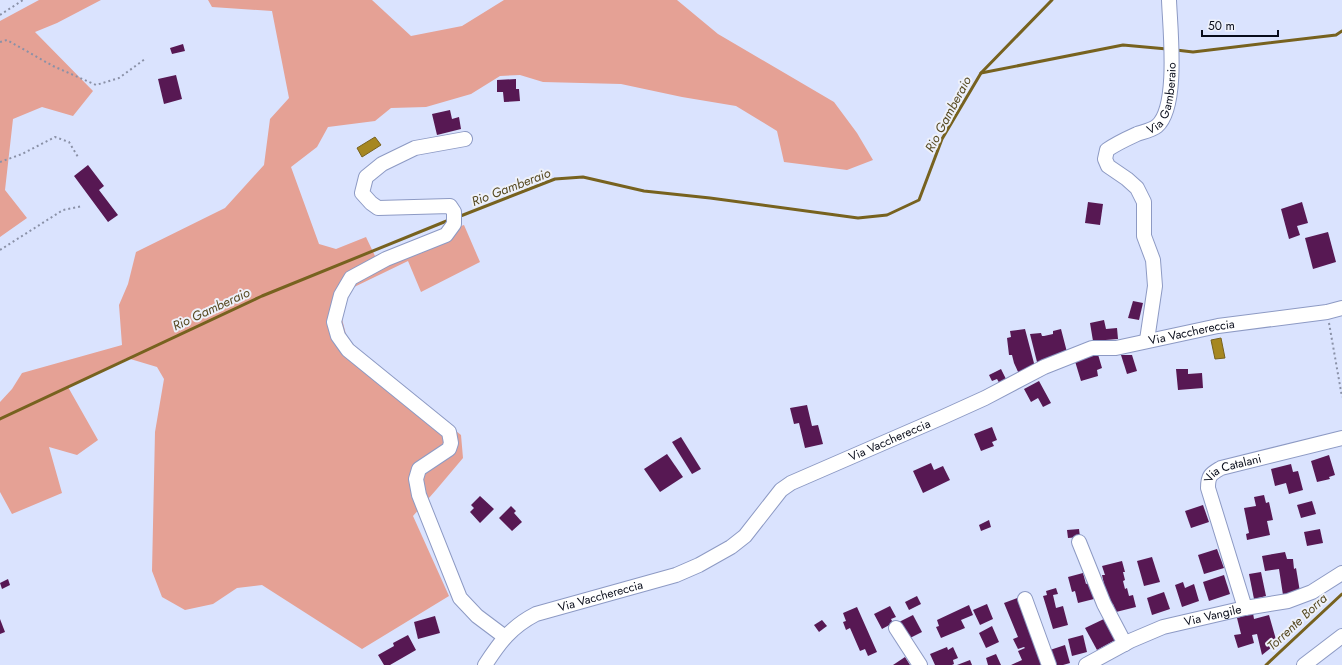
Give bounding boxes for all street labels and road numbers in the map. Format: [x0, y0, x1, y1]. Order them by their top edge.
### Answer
street label: Via Gamberaio [1144, 62, 1181, 139]
street label: Via Vacchereccia [1147, 315, 1236, 350]
street label: Via Vacchereccia [846, 414, 933, 466]
street label: Via Catalani [1199, 449, 1263, 485]
street label: Via Vacchereccia [556, 576, 645, 616]
street label: Via Vangile [1182, 600, 1243, 631]

